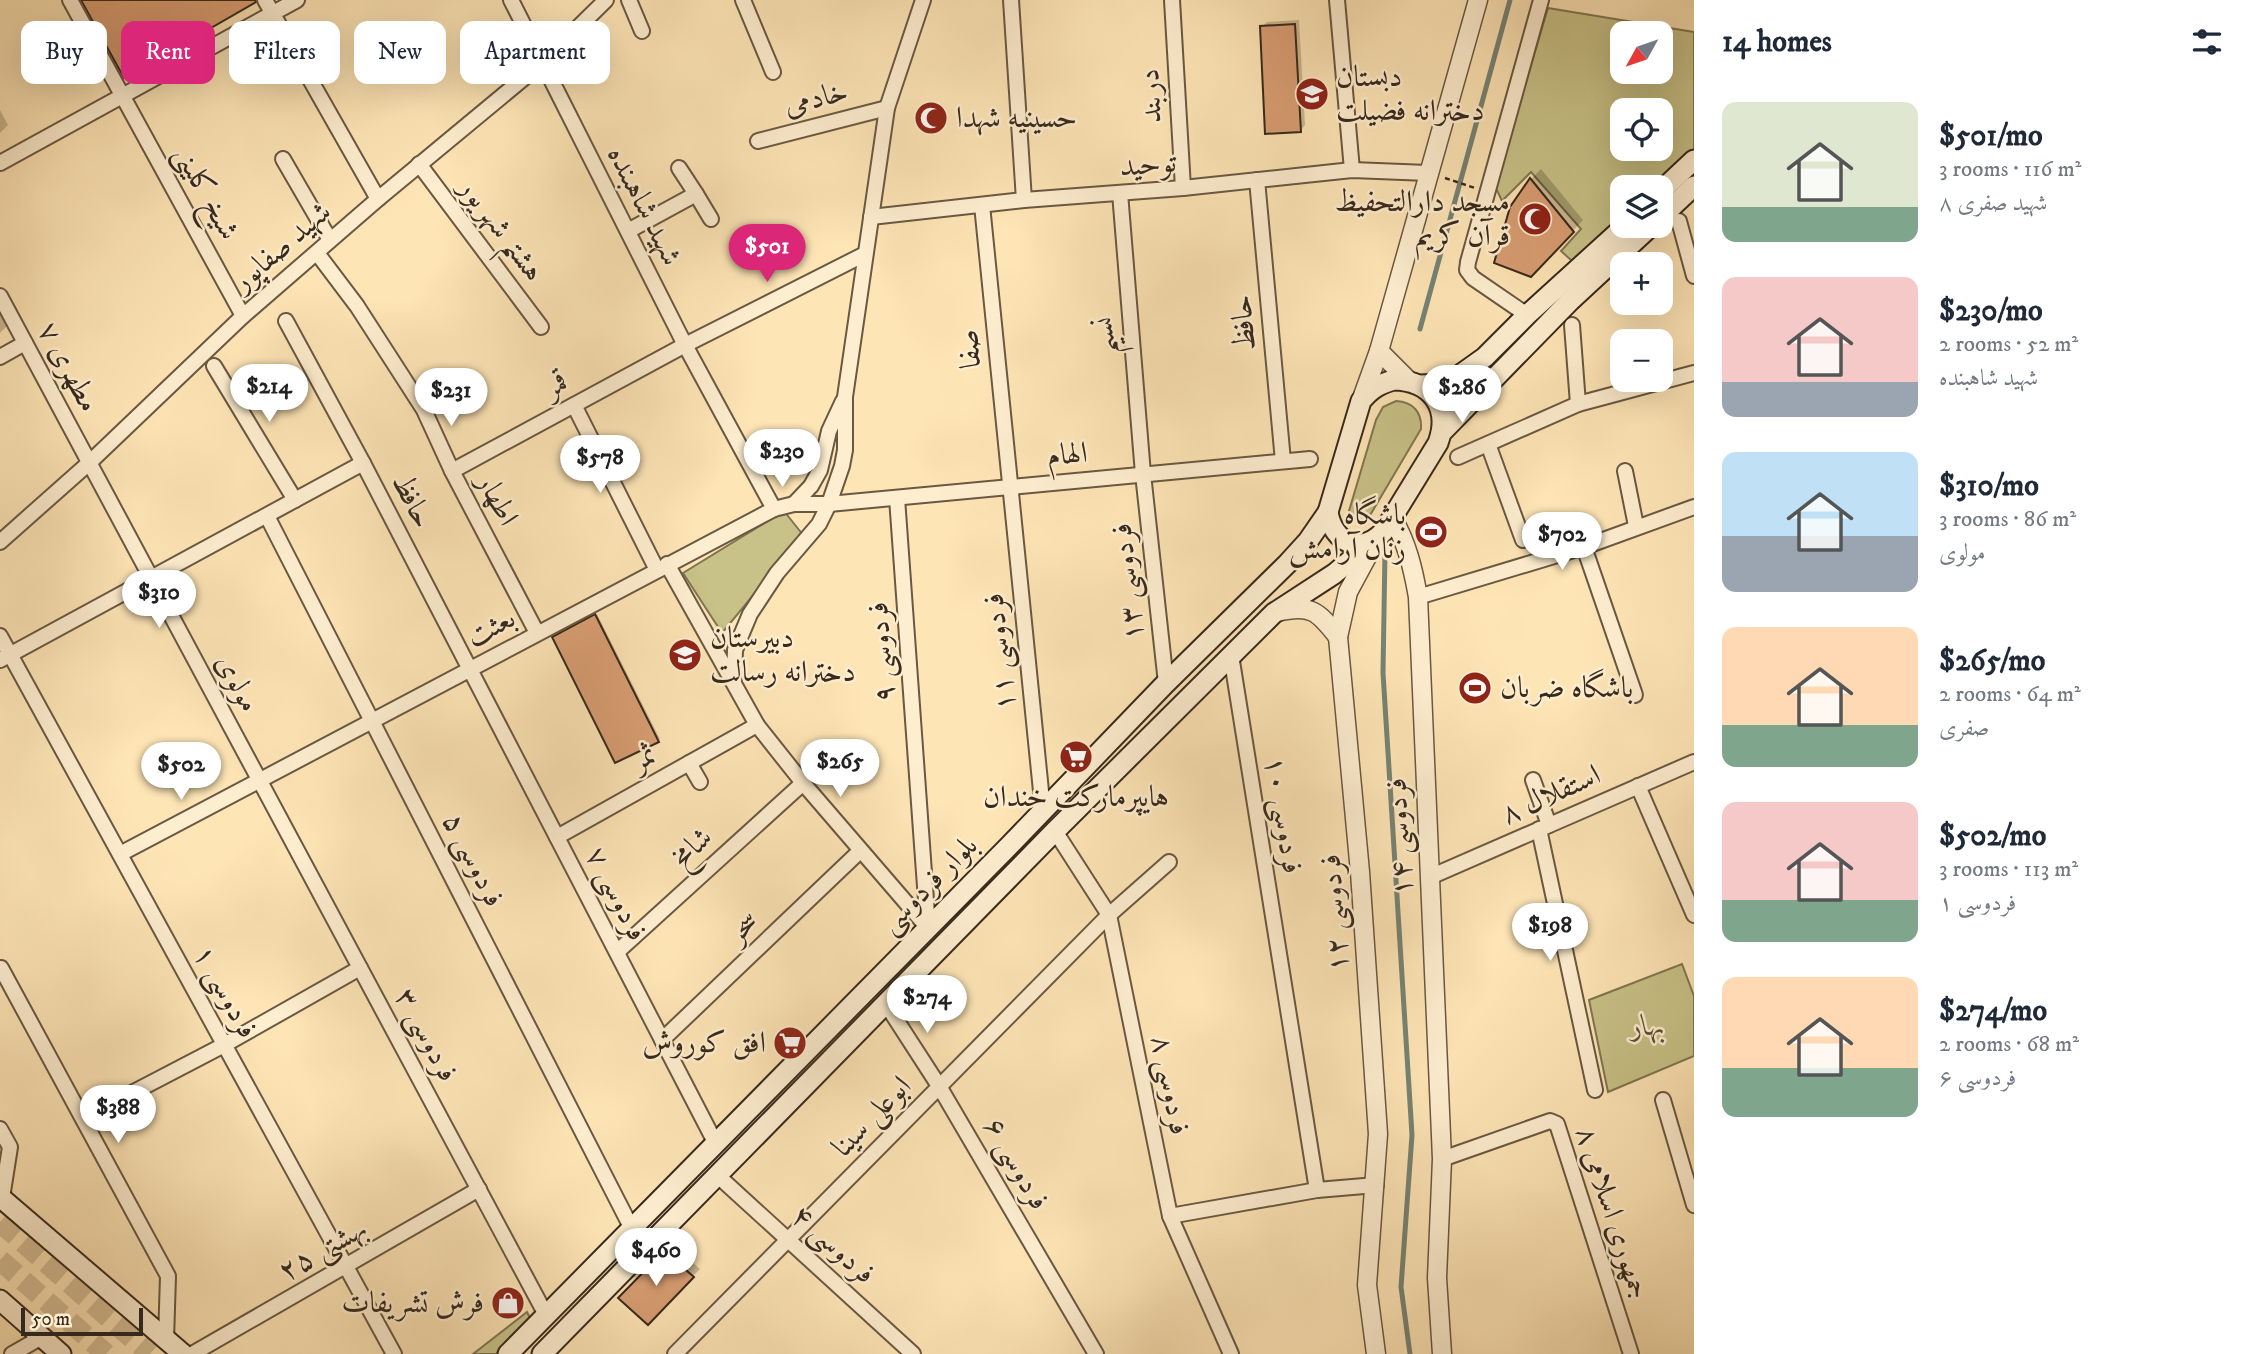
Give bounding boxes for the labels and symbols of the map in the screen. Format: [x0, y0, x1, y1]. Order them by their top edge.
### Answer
north arrow [1610, 21, 1673, 84]
place label: دبستان دخترانه فضیلت [1336, 59, 1484, 130]
street label: دربند [1131, 68, 1171, 124]
street label: خادمی [780, 73, 852, 125]
school or university icon: دبستان دخترانه فضیلت [1293, 75, 1331, 113]
mosque icon: حسینیه شهدا [912, 99, 950, 137]
place label: حسینیه شهدا [956, 100, 1077, 137]
street label: شیخ کلینی [159, 139, 247, 250]
street label: شهید شاهبنده [598, 140, 690, 272]
street label: توحید [1118, 144, 1178, 186]
street label: هشتم شهریور [441, 169, 552, 294]
place label: مسجد دارالتحفیظ قرآن کریم [1334, 184, 1510, 261]
street label: شهید صفاپور [223, 194, 340, 303]
mosque icon: مسجد دارالتحفیظ قرآن کریم [1516, 200, 1554, 238]
pin: $501 [726, 224, 808, 284]
street label: حافظ [1223, 293, 1265, 353]
street label: مطهری ۷ [29, 315, 107, 419]
street label: نسیم [1085, 315, 1134, 357]
street label: صفا [950, 328, 990, 370]
street label: قمر [535, 363, 574, 408]
pin: $214 [228, 364, 310, 424]
pin: $286 [1421, 366, 1503, 425]
pin: $231 [410, 368, 492, 428]
pin: $230 [741, 430, 823, 489]
pin: $578 [559, 435, 641, 495]
street label: الهام [1045, 435, 1090, 481]
street label: اطهار [467, 465, 526, 533]
street label: حافظ [383, 467, 441, 535]
place label: باشگاه زنان آرامش [1289, 495, 1406, 568]
pin: $702 [1521, 512, 1603, 572]
sports icon: باشگاه زنان آرامش [1412, 513, 1450, 551]
street label: فردوسی ۱۳ [1103, 521, 1154, 643]
pin: $310 [118, 570, 200, 630]
street label: فردوسی ۱۱ [975, 591, 1026, 713]
street label: بعثت [460, 600, 522, 656]
street label: فردوسی ۹ [860, 600, 905, 704]
place label: دبیرستان دخترانه رسالت [710, 620, 856, 691]
school or university icon: دبیرستان دخترانه رسالت [666, 636, 704, 674]
street label: مولوی [206, 648, 268, 718]
place label: باشگاه ضربان [1500, 668, 1633, 707]
sports icon: باشگاه ضربان [1456, 669, 1494, 707]
street label: ثمر [622, 736, 663, 781]
supermarket icon: هایپرمارکت خندان [1057, 738, 1095, 776]
pin: $265 [799, 740, 881, 799]
pin: $502 [140, 742, 222, 802]
street label: فردوسی ۱۰ [1254, 754, 1311, 877]
street label: استقلال ۸ [1495, 757, 1607, 833]
street label: فردوسی ۱۴ [1378, 777, 1423, 897]
place label: هایپرمارکت خندان [983, 779, 1169, 816]
street label: فردوسی ۵ [433, 807, 512, 914]
street label: شامخ [663, 820, 724, 880]
street label: بلوار فردوسی [872, 828, 987, 943]
street label: فردوسی ۷ [576, 841, 655, 948]
street label: فردوسی ۱۲ [1312, 853, 1359, 973]
street label: سحر [717, 903, 767, 953]
pin: $198 [1509, 904, 1591, 963]
street label: فردوسی ۱ [183, 939, 266, 1046]
pin: $274 [886, 976, 968, 1035]
street label: فردوسی ۳ [385, 982, 466, 1089]
park label: بهار [1629, 1008, 1665, 1045]
supermarket icon: افق کوروش [771, 1024, 809, 1062]
place label: افق کوروش [642, 1025, 766, 1062]
street label: فردوسی ۸ [1141, 1032, 1198, 1138]
street label: ابوعلی سینا [824, 1068, 921, 1167]
pin: $388 [77, 1086, 159, 1145]
street label: فردوسی ۶ [974, 1111, 1057, 1217]
street label: جمهوری اسلامی ۸ [1567, 1122, 1657, 1304]
street label: فردوسی ۴ [782, 1198, 883, 1293]
street label: بهشتی ۲۵ [272, 1210, 375, 1292]
pin: $460 [615, 1228, 697, 1288]
shop icon: فرش تشریفات [489, 1284, 527, 1322]
place label: فرش تشریفات [341, 1285, 484, 1322]
scale bar [21, 1305, 144, 1337]

